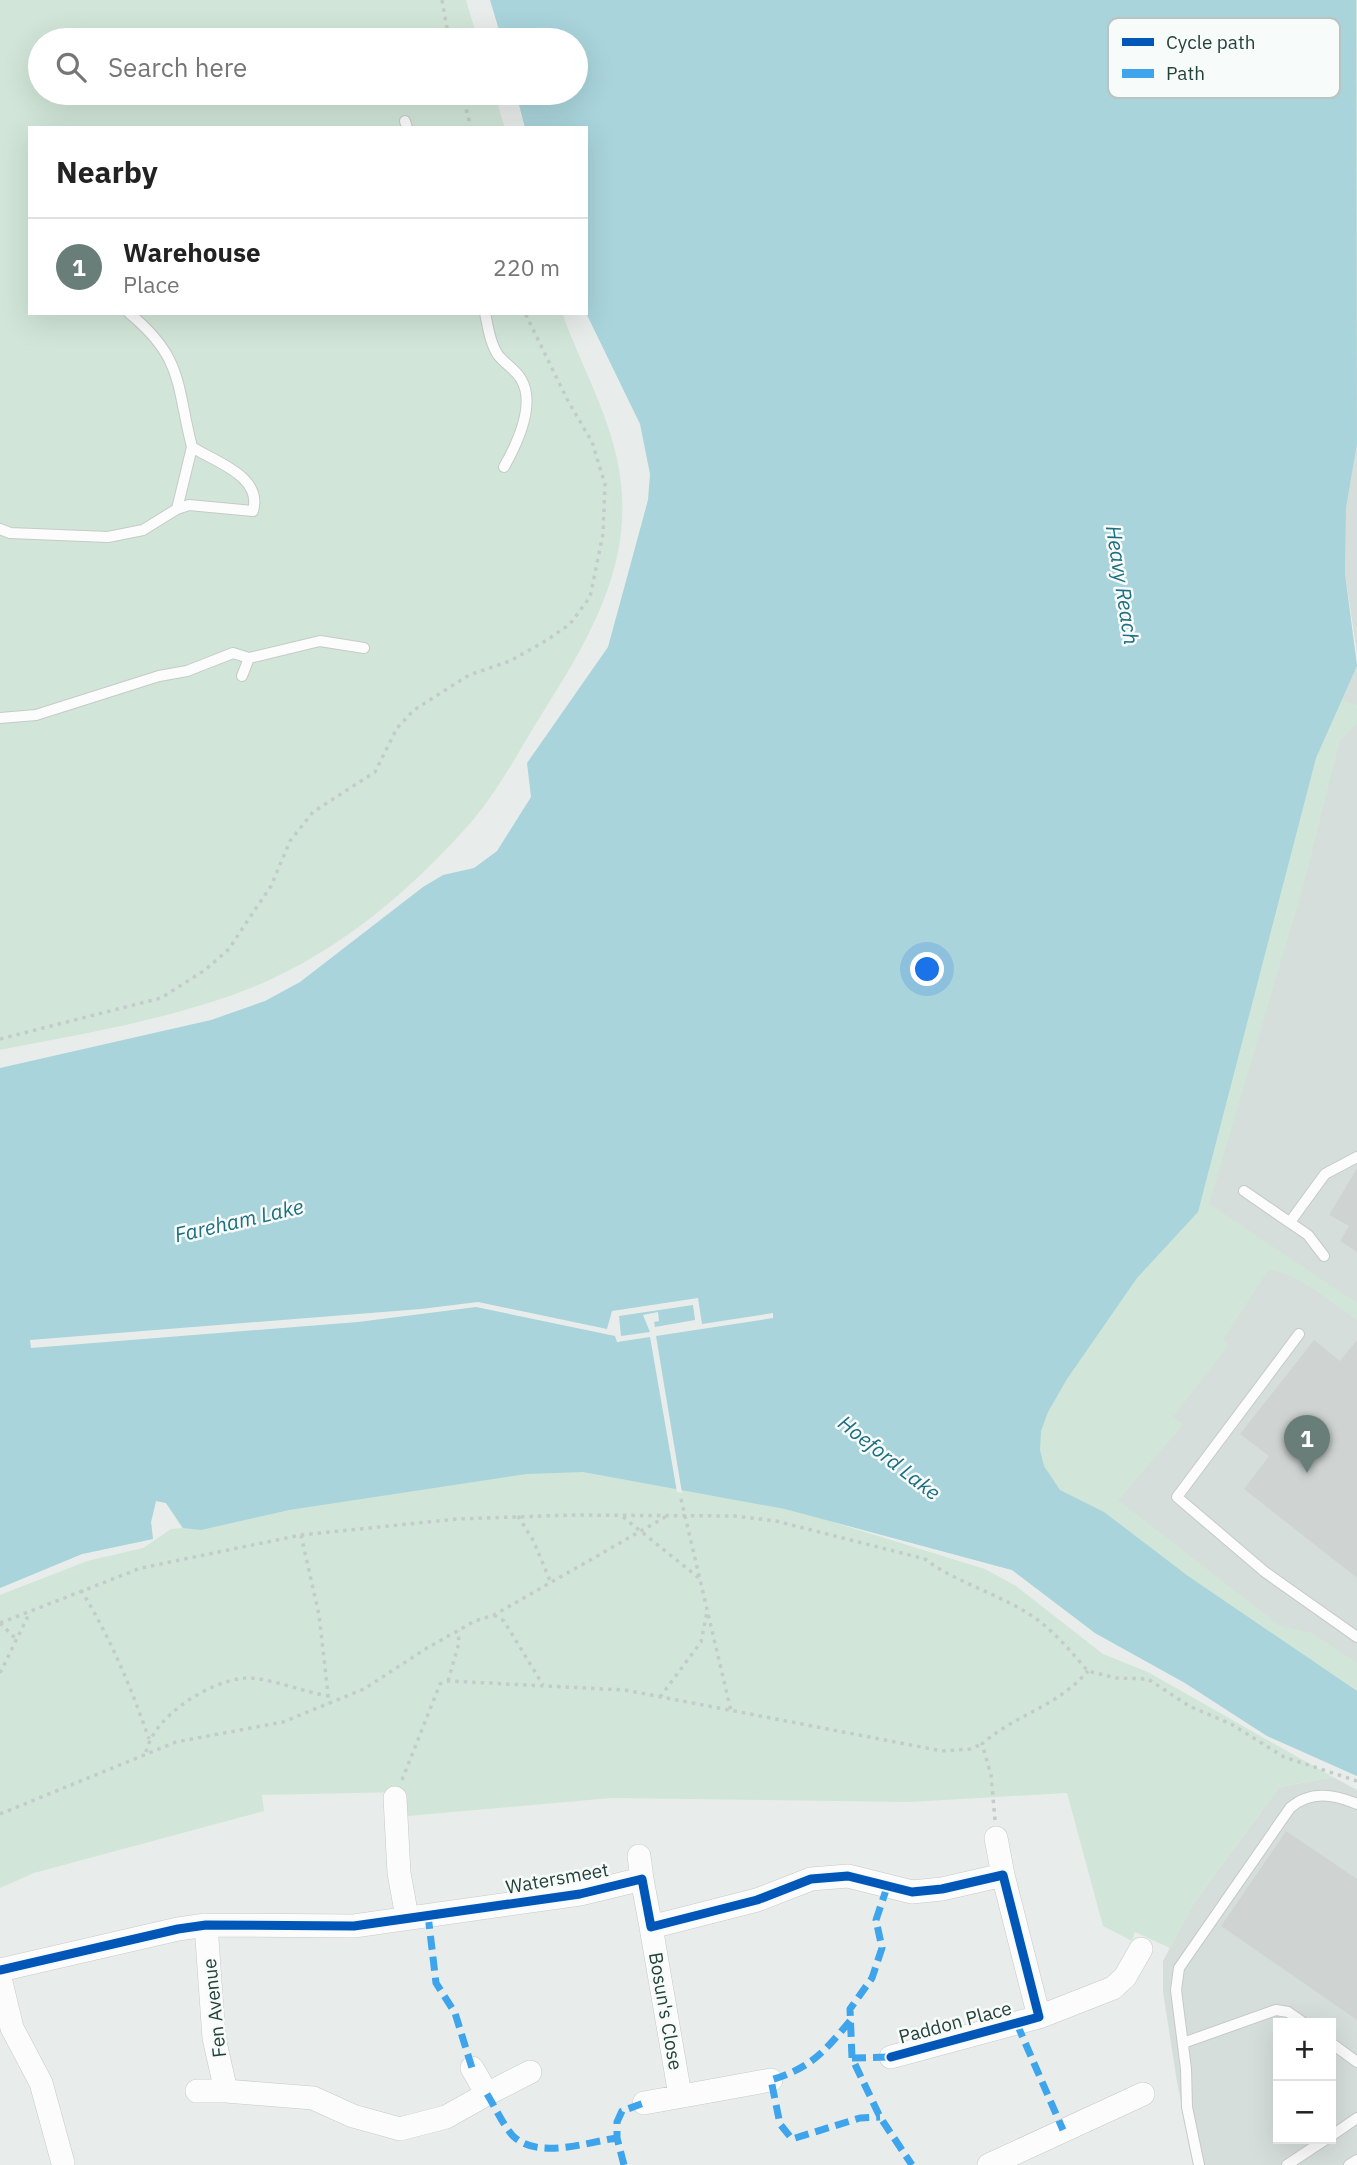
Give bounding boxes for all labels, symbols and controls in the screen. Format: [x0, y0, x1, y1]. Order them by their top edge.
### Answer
legend [1108, 18, 1340, 98]
search box [28, 28, 588, 105]
text: Cycle path [1166, 30, 1255, 54]
icon: search [52, 48, 90, 86]
text: Search here [108, 50, 247, 84]
text: Path [1166, 61, 1205, 85]
text: Nearby [56, 152, 158, 191]
text: Warehouse [123, 235, 261, 269]
text: 1 [72, 252, 86, 282]
text: 220 m [493, 252, 560, 282]
text: Place [123, 269, 180, 299]
water label: Heavy Reach [1100, 523, 1146, 646]
your location [910, 952, 944, 986]
water label: Fareham Lake [172, 1192, 306, 1248]
water label: Hoeford Lake [833, 1408, 947, 1506]
pin: 1 [1284, 1415, 1330, 1473]
street label: Watersmeet [504, 1857, 610, 1899]
street label: Bosun's Close [644, 1950, 688, 2072]
street label: Fen Avenue [197, 1957, 231, 2059]
street label: Paddon Place [896, 1995, 1014, 2049]
map controls [1273, 2018, 1336, 2144]
button: + [1273, 2018, 1336, 2081]
button: − [1273, 2081, 1336, 2144]

